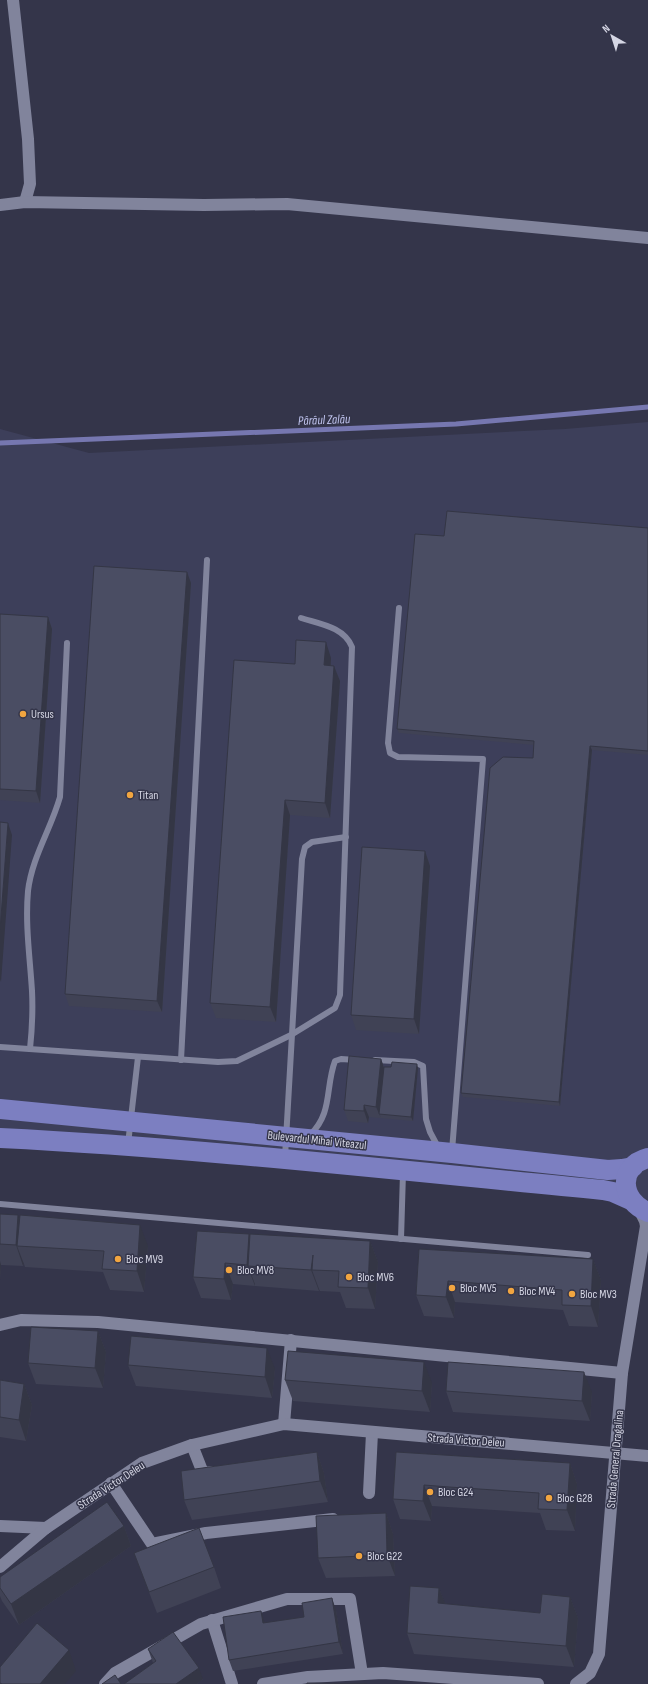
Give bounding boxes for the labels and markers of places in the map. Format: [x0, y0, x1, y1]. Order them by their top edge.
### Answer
place label: Ursus [31, 707, 54, 722]
marker: Ursus [18, 709, 28, 719]
place label: Titan [138, 788, 158, 803]
marker: Titan [125, 790, 135, 800]
place label: Bloc MV9 [126, 1252, 163, 1267]
marker: Bloc MV9 [113, 1254, 123, 1264]
place label: Bloc MV8 [237, 1263, 274, 1278]
marker: Bloc MV8 [224, 1265, 234, 1275]
place label: Bloc MV6 [357, 1270, 394, 1285]
marker: Bloc MV6 [344, 1272, 354, 1282]
place label: Bloc MV5 [460, 1281, 497, 1296]
marker: Bloc MV5 [447, 1283, 457, 1293]
place label: Bloc MV4 [519, 1284, 555, 1299]
marker: Bloc MV4 [506, 1286, 516, 1296]
place label: Bloc MV3 [580, 1287, 617, 1302]
marker: Bloc MV3 [567, 1289, 577, 1299]
place label: Bloc G24 [438, 1485, 473, 1500]
marker: Bloc G24 [425, 1487, 435, 1497]
place label: Bloc G28 [557, 1491, 592, 1506]
marker: Bloc G28 [544, 1493, 554, 1503]
place label: Bloc G22 [367, 1549, 402, 1564]
marker: Bloc G22 [354, 1551, 364, 1561]

